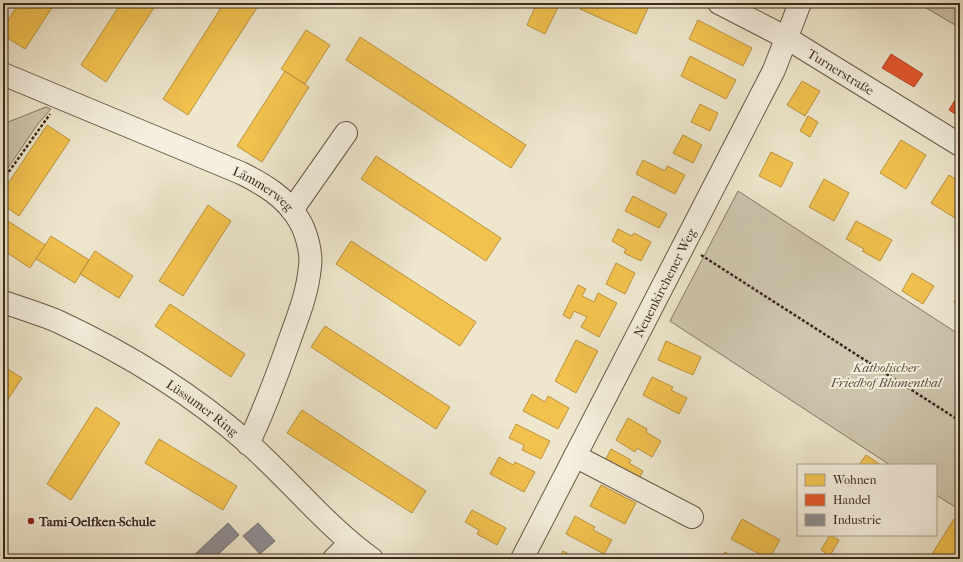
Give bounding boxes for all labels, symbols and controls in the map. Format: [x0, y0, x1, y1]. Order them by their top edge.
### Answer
street label: Turnerstraße [805, 46, 877, 98]
street label: Lämmerweg [231, 163, 297, 215]
street label: Neuenkirchener Weg [631, 225, 700, 340]
park label: Katholischer Friedhof Blumenthal [830, 360, 943, 390]
street label: Lüssumer Ring [164, 377, 242, 440]
legend [797, 464, 937, 536]
text: Wohnen [832, 473, 877, 487]
text: Handel [833, 493, 871, 507]
text: Industrie [833, 513, 881, 527]
place label: Tami-Oelfken-Schule [38, 514, 156, 529]
marker: Tami-Oelfken-Schule [26, 516, 36, 526]

